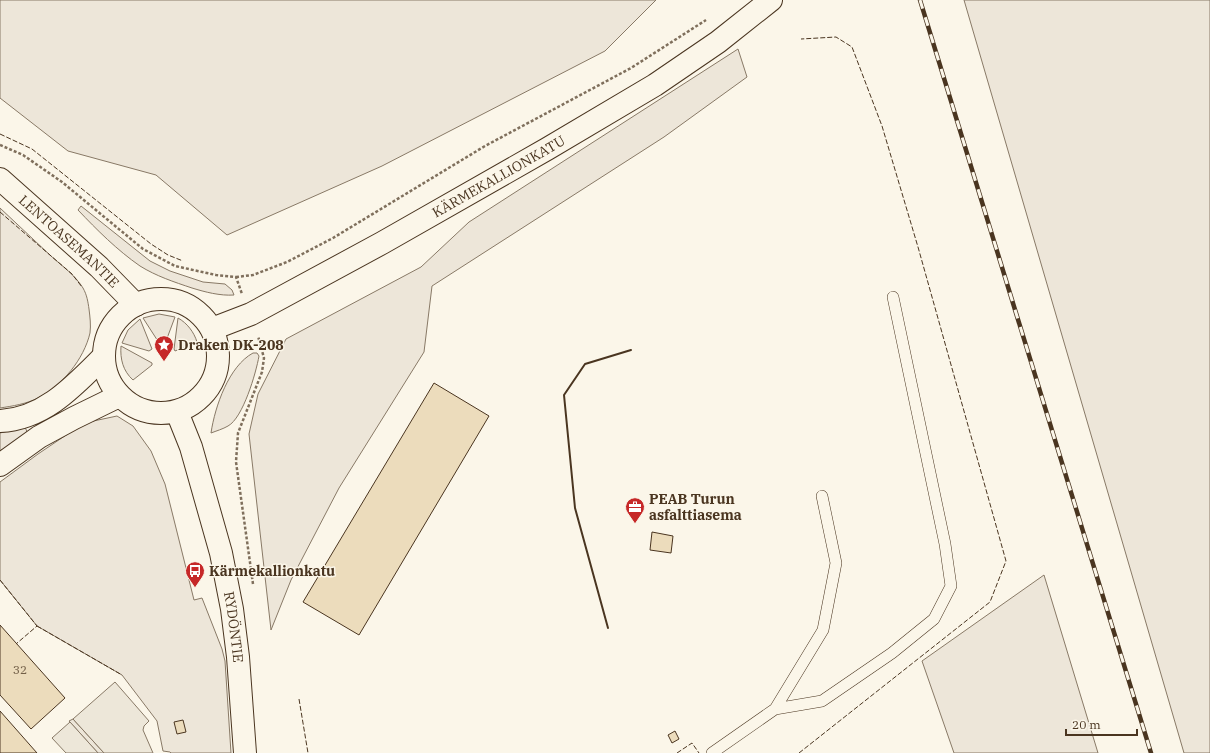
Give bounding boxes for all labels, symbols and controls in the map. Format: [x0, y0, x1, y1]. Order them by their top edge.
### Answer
street label: KÄRMEKALLIONKATU [429, 131, 568, 222]
street label: LENTOASEMANTIE [15, 191, 123, 291]
place icon: Draken DK-208 [153, 334, 175, 362]
place label: Draken DK-208 [178, 336, 284, 354]
place label: PEAB Turun asfalttiasema [649, 490, 742, 524]
office icon: PEAB Turun asfalttiasema [624, 496, 646, 524]
bus stop icon: Kärmekallionkatu [184, 560, 206, 588]
place label: Kärmekallionkatu [209, 562, 335, 580]
street label: RYDÖNTIE [220, 590, 247, 663]
house number: 32 [13, 662, 27, 677]
scale bar [1066, 711, 1137, 737]
text: 20 m [1072, 717, 1101, 732]

